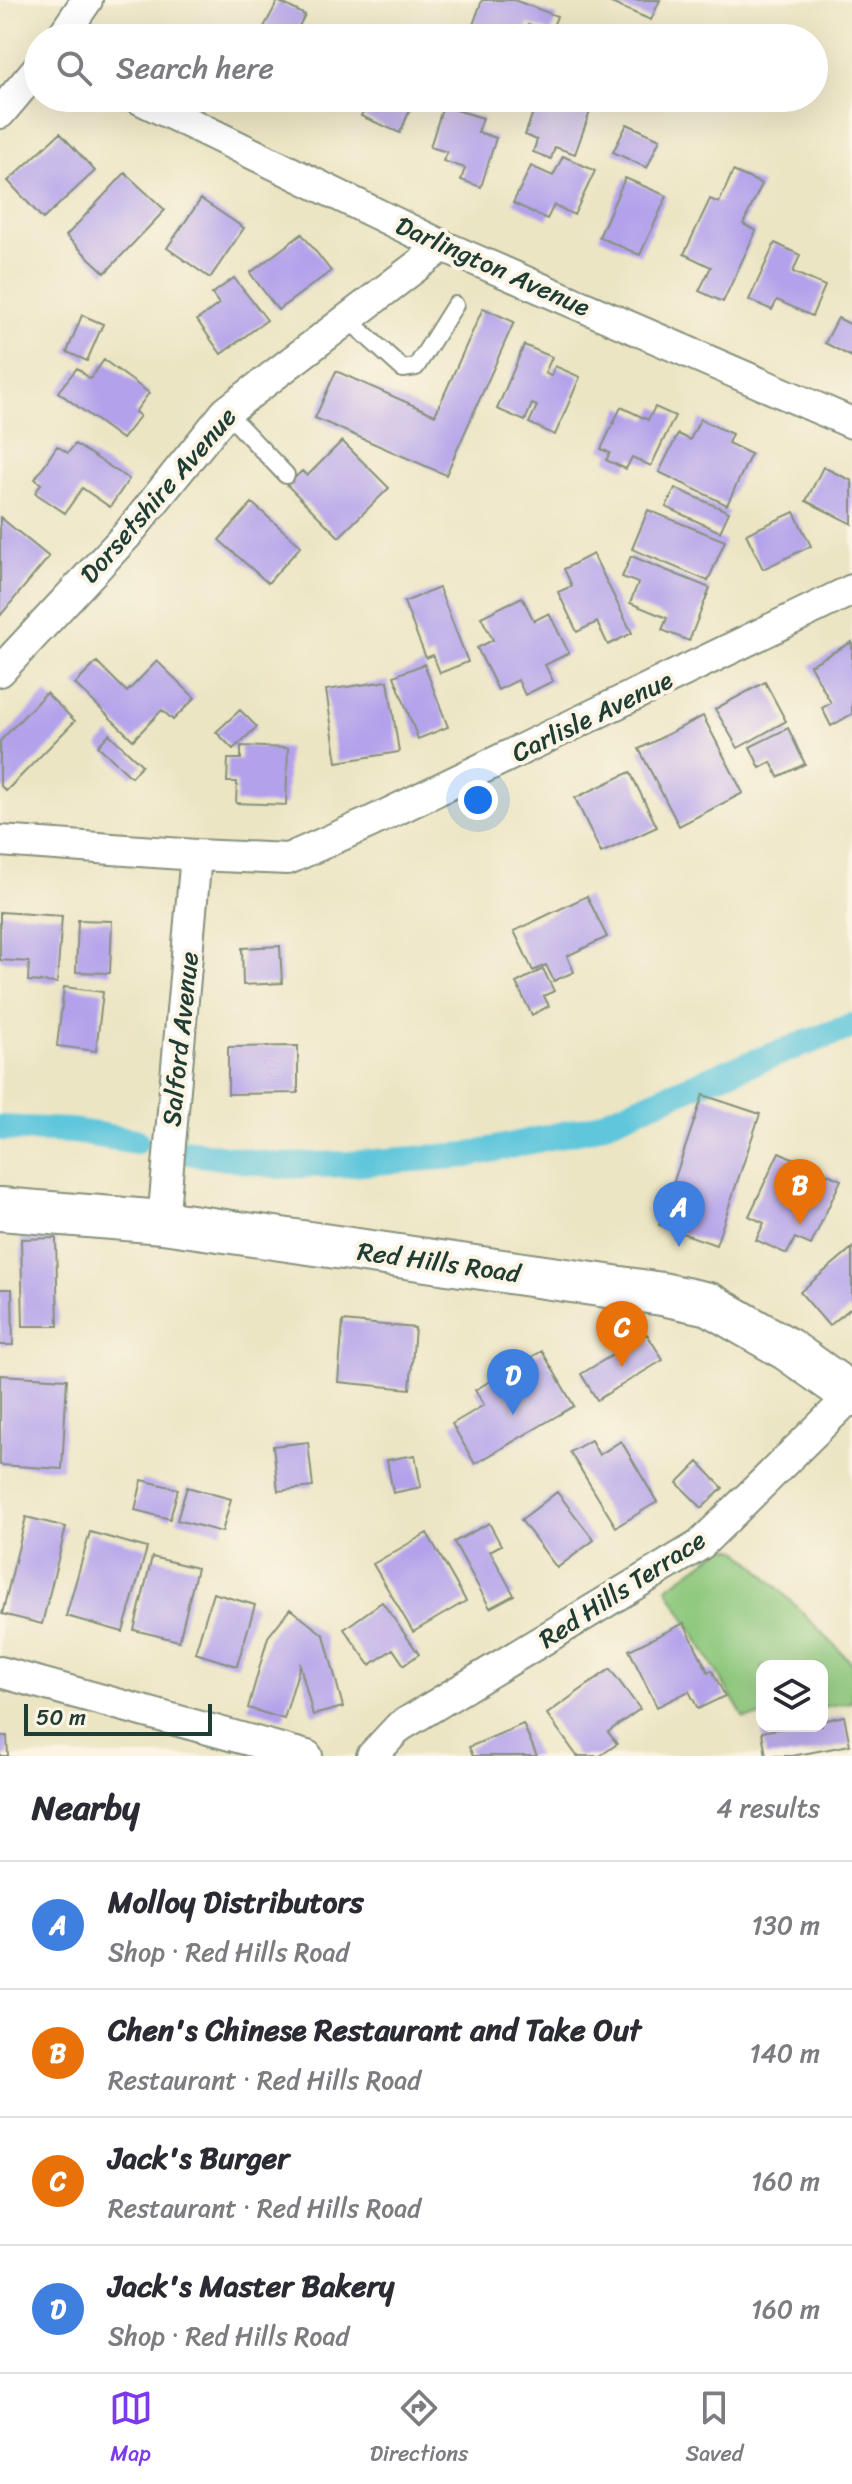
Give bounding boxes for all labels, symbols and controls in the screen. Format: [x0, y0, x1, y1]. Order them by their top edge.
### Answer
search box [24, 24, 828, 112]
text: Search here [116, 41, 274, 95]
icon: search [52, 46, 96, 90]
street label: Darlington Avenue [388, 202, 598, 330]
street label: Dorsetshire Avenue [68, 396, 248, 594]
street label: Carlisle Avenue [503, 657, 681, 775]
your location [458, 780, 498, 820]
street label: Salford Avenue [148, 949, 212, 1129]
pin: B [774, 1159, 826, 1225]
pin: A [653, 1181, 705, 1247]
street label: Red Hills Road [355, 1228, 526, 1296]
pin: C [596, 1301, 648, 1367]
pin: D [487, 1349, 539, 1415]
street label: Red Hills Terrace [529, 1517, 715, 1661]
map controls [756, 1660, 828, 1732]
button: layers [756, 1660, 828, 1732]
text: 50 m [36, 1698, 86, 1737]
scale bar [24, 1700, 212, 1736]
text: Nearby [32, 1778, 140, 1838]
text: 4 results [716, 1785, 820, 1831]
text: Molloy Distributors [108, 1875, 364, 1929]
text: A [49, 1902, 67, 1948]
text: 130 m [751, 1902, 820, 1948]
text: Shop · Red Hills Road [108, 1929, 349, 1975]
text: Chen's Chinese Restaurant and Take Out [108, 2003, 641, 2057]
text: B [50, 2030, 66, 2076]
text: 140 m [749, 2030, 820, 2076]
text: Restaurant · Red Hills Road [108, 2057, 421, 2103]
text: Jack's Burger [108, 2131, 290, 2185]
text: C [50, 2158, 66, 2204]
text: 160 m [751, 2158, 820, 2204]
text: Restaurant · Red Hills Road [108, 2185, 421, 2231]
text: Jack's Master Bakery [108, 2259, 394, 2313]
text: D [50, 2286, 66, 2332]
text: 160 m [751, 2286, 820, 2332]
text: Shop · Red Hills Road [108, 2313, 349, 2359]
tab: Map [109, 2386, 153, 2473]
tab: Directions [370, 2386, 468, 2473]
tab: Saved [685, 2386, 743, 2473]

